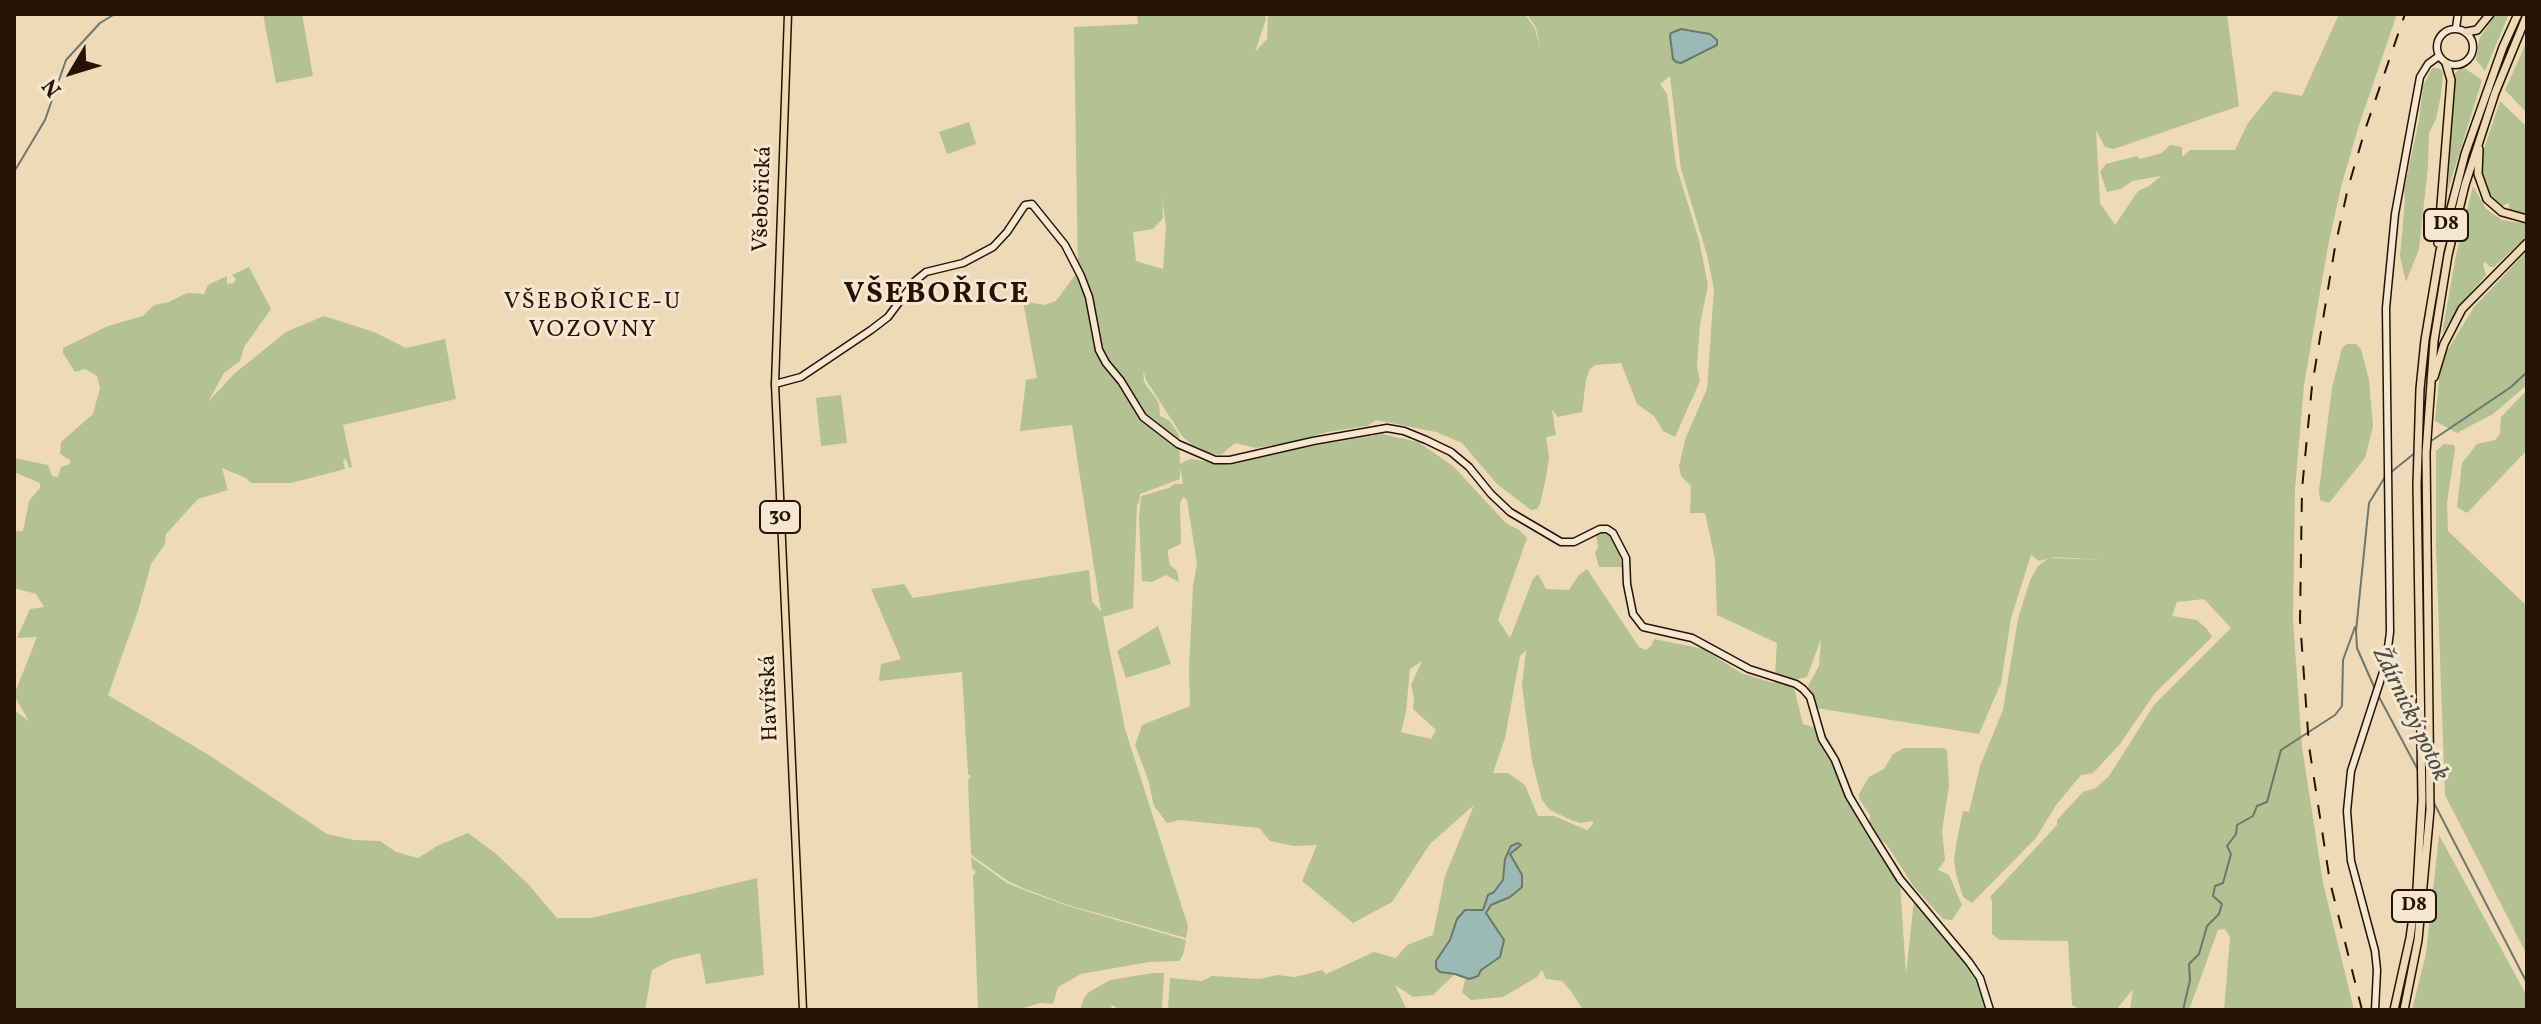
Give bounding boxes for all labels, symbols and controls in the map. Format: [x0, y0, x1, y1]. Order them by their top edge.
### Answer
north arrow [32, 32, 112, 112]
text: N [36, 71, 70, 103]
street label: Všebořická [749, 146, 779, 252]
road number: D8 [2424, 209, 2468, 241]
district label: VŠEBOŘICE [843, 278, 1031, 314]
district label: VŠEBOŘICE-U VOZOVNY [504, 290, 682, 346]
road number: 30 [760, 501, 800, 533]
water label: Ždírnický potok [2364, 644, 2454, 786]
street label: Havířská [756, 654, 786, 742]
road number: D8 [2392, 890, 2436, 922]

